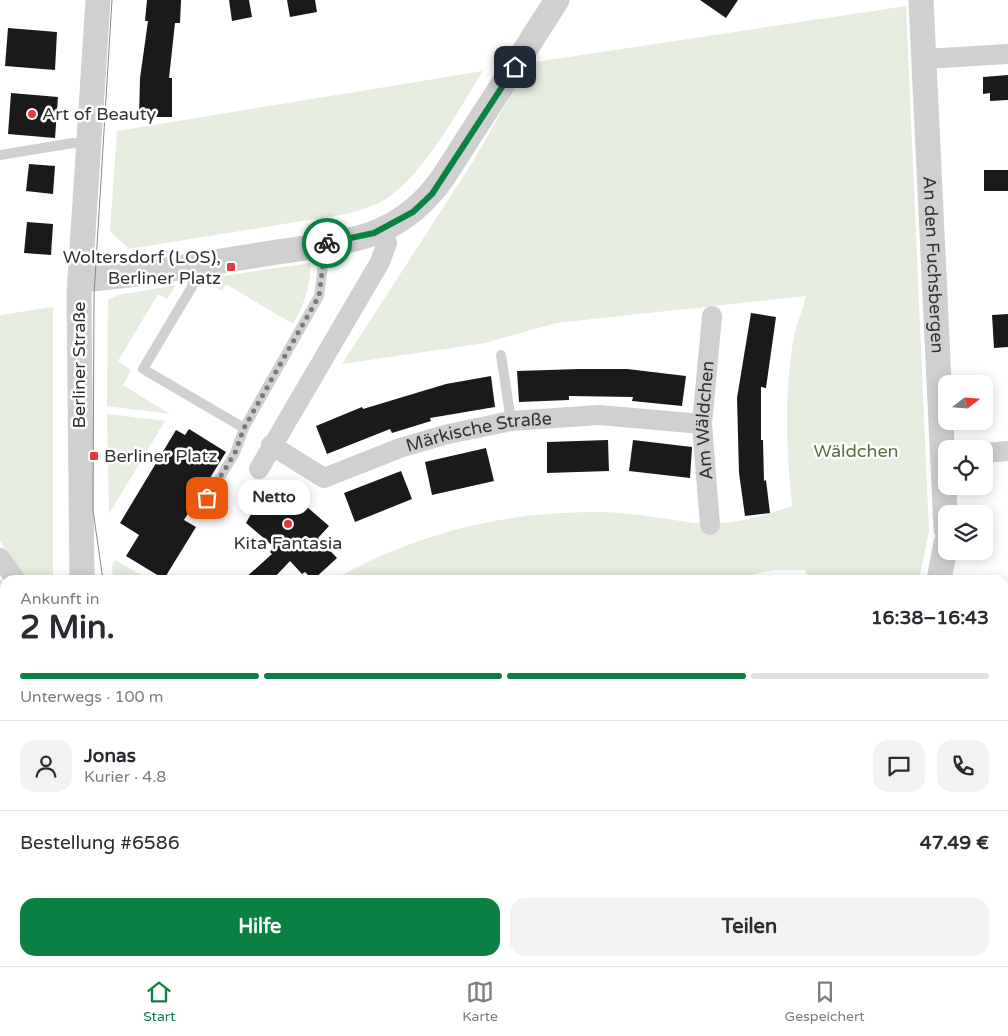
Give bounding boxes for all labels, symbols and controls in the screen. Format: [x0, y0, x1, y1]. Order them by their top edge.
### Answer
pin [494, 46, 536, 88]
icon: home [501, 53, 529, 81]
place label: Art of Beauty [42, 103, 157, 125]
marker: Art of Beauty [26, 108, 38, 120]
street label: An den Fuchsbergen [918, 176, 949, 354]
courier [302, 218, 352, 268]
icon: bike [313, 229, 341, 257]
place label: Woltersdorf (LOS), Berliner Platz [63, 246, 221, 289]
marker: Woltersdorf (LOS), Berliner Platz [225, 261, 237, 273]
street label: Berliner Straße [68, 302, 90, 428]
street label: Am Wäldchen [691, 360, 719, 481]
north arrow [938, 375, 992, 430]
map controls [938, 375, 993, 560]
street label: Märkische Straße [403, 407, 552, 457]
park label: Wäldchen [813, 440, 899, 462]
button: locate [938, 440, 993, 495]
place label: Berliner Platz [104, 445, 217, 467]
marker: Berliner Platz [88, 450, 100, 462]
pin [186, 477, 228, 519]
callout: Netto [237, 480, 310, 516]
icon: bag [193, 484, 221, 512]
text: Netto [252, 487, 296, 507]
button: layers [938, 505, 993, 560]
marker: Kita Fantasia [282, 518, 294, 530]
place label: Kita Fantasia [234, 532, 342, 554]
text: Ankunft in [20, 589, 100, 609]
text: 16:38–16:43 [871, 607, 989, 629]
text: 2 Min. [20, 609, 115, 647]
text: Unterwegs · 100 m [20, 687, 163, 707]
button: person [20, 740, 72, 792]
button: chat [873, 740, 925, 792]
button: phone [937, 740, 989, 792]
text: Jonas [84, 745, 136, 767]
text: Kurier · 4.8 [84, 767, 166, 787]
text: Bestellung #6586 [20, 832, 180, 854]
text: 47.49 € [920, 832, 989, 854]
button: Hilfe [20, 898, 500, 956]
button: Teilen [510, 898, 989, 956]
tab: Start [143, 978, 176, 1025]
tab: Karte [462, 978, 498, 1025]
tab: Gespeichert [785, 978, 865, 1025]

